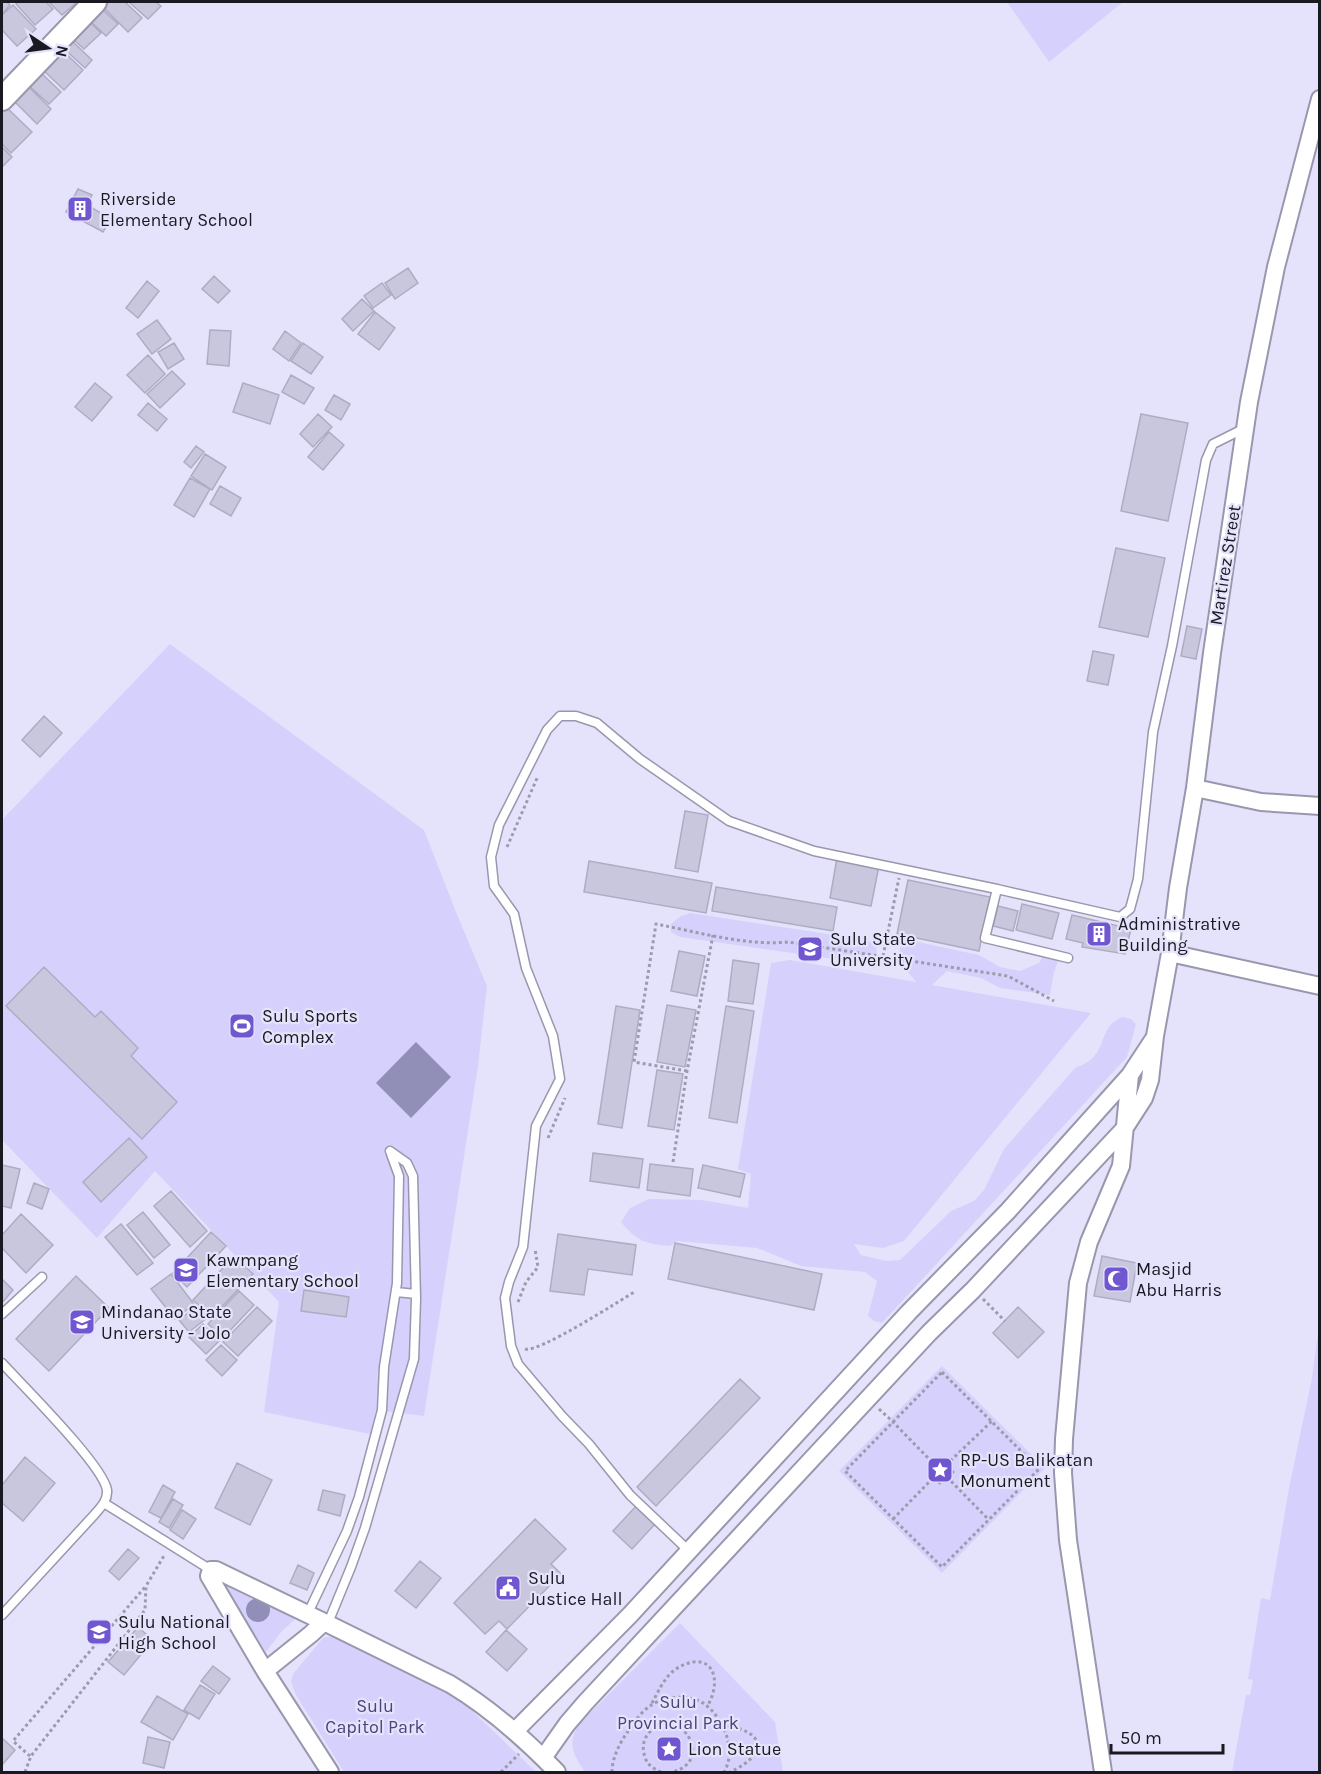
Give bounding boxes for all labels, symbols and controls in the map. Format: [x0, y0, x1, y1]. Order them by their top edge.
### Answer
north arrow [18, 18, 78, 78]
text: N [52, 44, 73, 59]
place label: Riverside Elementary School [100, 188, 253, 231]
building icon: Riverside Elementary School [65, 194, 95, 224]
street label: Martirez Street [1205, 503, 1245, 627]
place label: Administrative Building [1118, 913, 1241, 956]
building icon: Administrative Building [1084, 919, 1114, 949]
place label: Sulu State University [830, 928, 916, 971]
school or university icon: Sulu State University [795, 934, 825, 964]
place label: Sulu Sports Complex [262, 1005, 358, 1048]
sports icon: Sulu Sports Complex [227, 1011, 257, 1041]
place label: Kawmpang Elementary School [206, 1249, 359, 1292]
school or university icon: Kawmpang Elementary School [171, 1255, 201, 1285]
place label: Masjid Abu Harris [1136, 1258, 1222, 1301]
mosque icon: Masjid Abu Harris [1101, 1264, 1131, 1294]
place label: Mindanao State University - Jolo [101, 1301, 232, 1344]
school or university icon: Mindanao State University - Jolo [67, 1307, 97, 1337]
place label: RP-US Balikatan Monument [960, 1449, 1093, 1492]
place icon: RP-US Balikatan Monument [925, 1455, 955, 1485]
place label: Sulu Justice Hall [528, 1567, 623, 1610]
public building icon: Sulu Justice Hall [493, 1573, 523, 1603]
place label: Sulu National High School [118, 1611, 230, 1654]
school or university icon: Sulu National High School [84, 1617, 114, 1647]
park label: Sulu Provincial Park [617, 1691, 739, 1734]
park label: Sulu Capitol Park [325, 1695, 425, 1738]
scale bar [1111, 1717, 1224, 1755]
text: 50 m [1120, 1727, 1162, 1749]
place icon: Lion Statue [654, 1734, 684, 1764]
place label: Lion Statue [688, 1738, 781, 1760]

